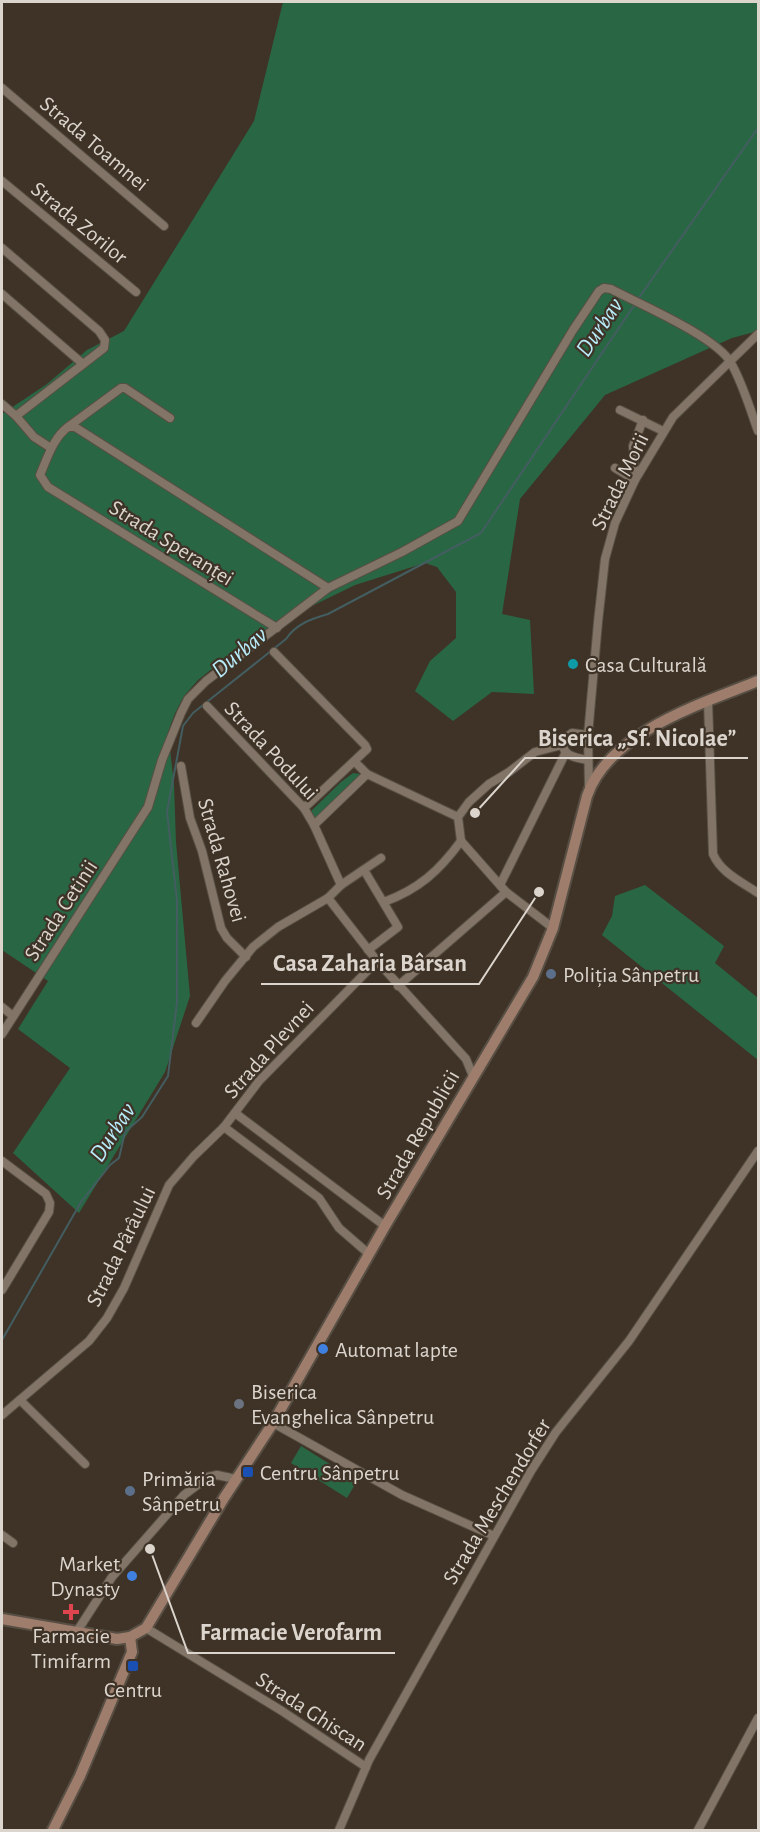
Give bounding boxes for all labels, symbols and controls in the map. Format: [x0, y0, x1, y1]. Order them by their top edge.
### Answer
street label: Strada Toamnei [36, 92, 153, 195]
street label: Strada Zorilor [27, 177, 132, 268]
water label: Durbav [572, 294, 628, 361]
street label: Strada Morii [587, 429, 653, 533]
street label: Strada Speranței [104, 496, 237, 591]
water label: Durbav [207, 623, 272, 683]
place label: Casa Culturală [585, 654, 707, 676]
marker: Casa Culturală [566, 657, 580, 671]
street label: Strada Podului [220, 697, 322, 804]
callout: Biserica „Sf. Nicolae” [525, 716, 748, 758]
text: Biserica „Sf. Nicolae” [538, 727, 737, 751]
street label: Strada Rahovei [194, 796, 250, 925]
street label: Strada Cetinii [20, 856, 101, 965]
callout: Casa Zaharia Bârsan [261, 942, 479, 984]
text: Casa Zaharia Bârsan [273, 952, 467, 976]
place label: Poliția Sânpetru [563, 964, 699, 988]
marker: Poliția Sânpetru [544, 967, 558, 981]
street label: Strada Plevnei [219, 997, 318, 1103]
street label: Strada Republicii [372, 1066, 464, 1203]
water label: Durbav [85, 1099, 141, 1166]
street label: Strada Pârâului [82, 1183, 159, 1310]
place label: Automat lapte [335, 1339, 458, 1361]
marker: Automat lapte [316, 1342, 330, 1356]
place label: Biserica Evanghelica Sânpetru [251, 1381, 434, 1428]
marker: Biserica Evanghelica Sânpetru [232, 1397, 246, 1411]
street label: Strada Meschendorfer [439, 1415, 555, 1588]
place label: Centru Sânpetru [260, 1462, 399, 1484]
marker: Centru Sânpetru [241, 1465, 255, 1479]
place label: Primăria Sânpetru [142, 1468, 220, 1515]
marker: Primăria Sânpetru [123, 1484, 137, 1498]
place label: Market Dynasty [50, 1553, 121, 1600]
marker: Market Dynasty [125, 1569, 139, 1583]
marker: Farmacie Timifarm [64, 1605, 78, 1619]
callout: Farmacie Verofarm [188, 1611, 395, 1653]
text: Farmacie Verofarm [200, 1621, 382, 1645]
place label: Farmacie Timifarm [31, 1625, 111, 1672]
marker: Centru [126, 1659, 140, 1673]
street label: Strada Ghiscan [252, 1668, 371, 1756]
place label: Centru [104, 1679, 162, 1701]

